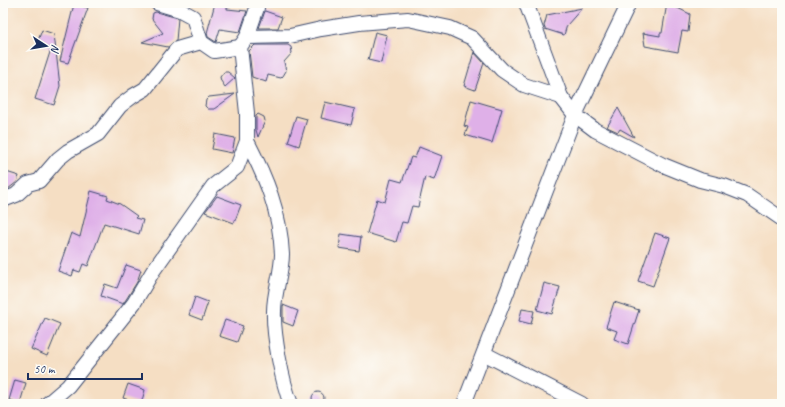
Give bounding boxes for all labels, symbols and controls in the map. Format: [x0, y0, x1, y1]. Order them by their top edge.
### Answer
north arrow [26, 26, 66, 66]
text: N [48, 43, 63, 55]
scale bar [28, 355, 142, 381]
text: 50 m [34, 361, 56, 377]

